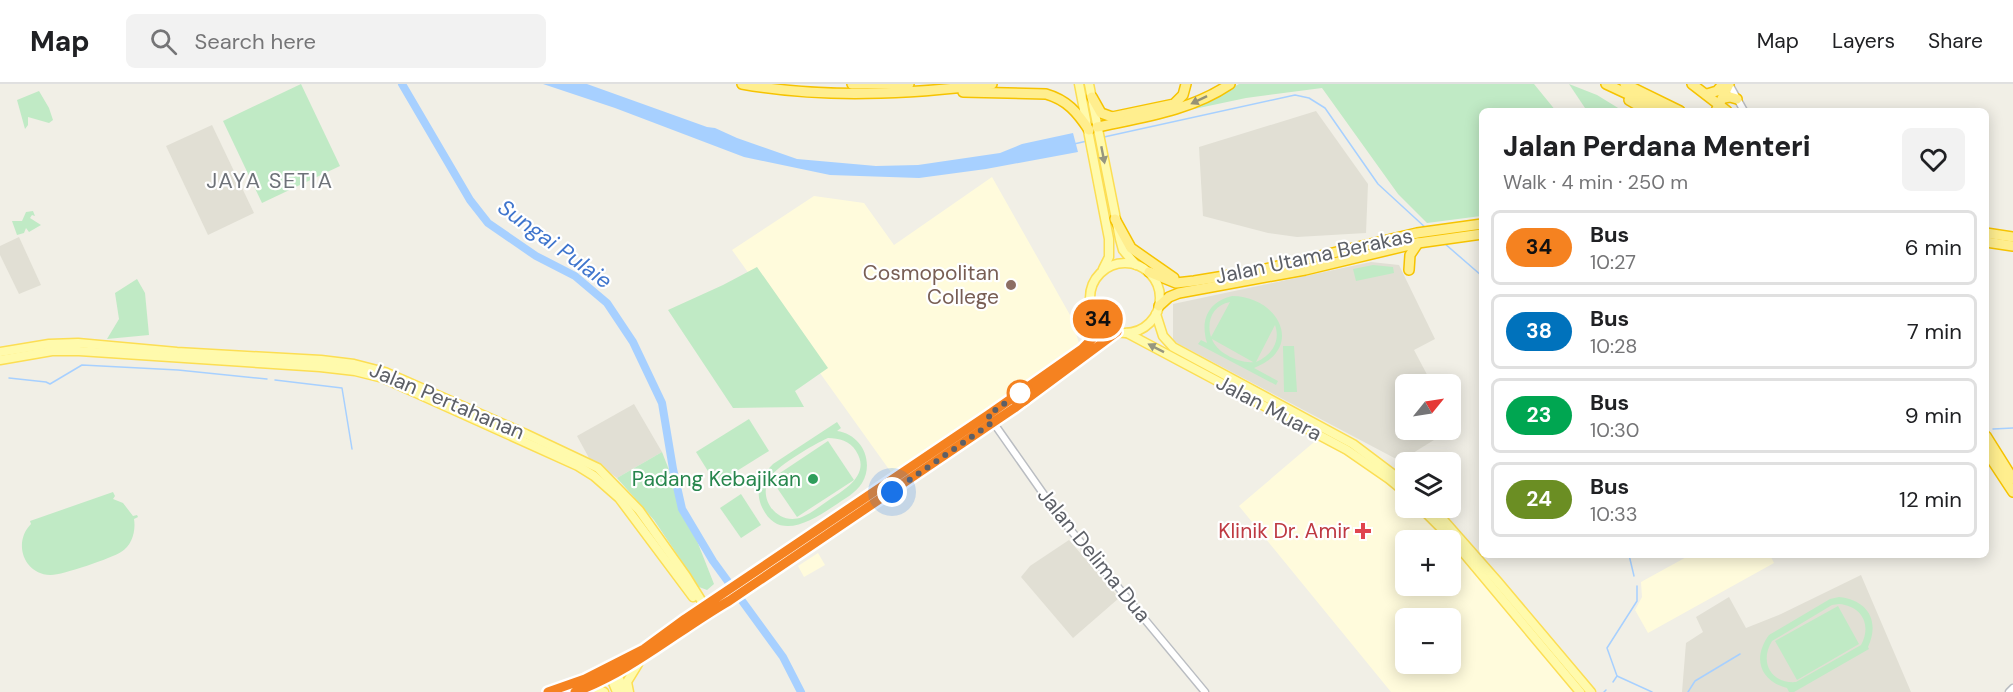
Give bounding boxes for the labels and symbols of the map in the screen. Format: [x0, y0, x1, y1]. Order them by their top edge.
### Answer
one-way arrow [1191, 96, 1208, 105]
one-way arrow [1099, 145, 1108, 164]
district label: JAYA SETIA [206, 166, 334, 195]
water label: Sungai Pulaie [492, 193, 618, 295]
street label: Jalan Utama Berakas [1213, 221, 1415, 291]
place label: Cosmopolitan College [863, 259, 999, 311]
marker: Cosmopolitan College [1004, 278, 1018, 292]
line badge: 34 [1071, 300, 1125, 338]
one-way arrow [1147, 343, 1164, 353]
street label: Jalan Pertahanan [365, 356, 529, 446]
street label: Jalan Muara [1211, 368, 1327, 448]
north arrow [1395, 374, 1461, 440]
unlabelled marker [1007, 380, 1033, 406]
place label: Padang Kebajikan [632, 465, 801, 493]
marker: Padang Kebajikan [806, 472, 820, 486]
your location [877, 477, 907, 507]
street label: Jalan Delima Dua [1031, 482, 1157, 628]
place label: Klinik Dr. Amir [1218, 517, 1350, 545]
marker: Klinik Dr. Amir [1354, 522, 1372, 540]

